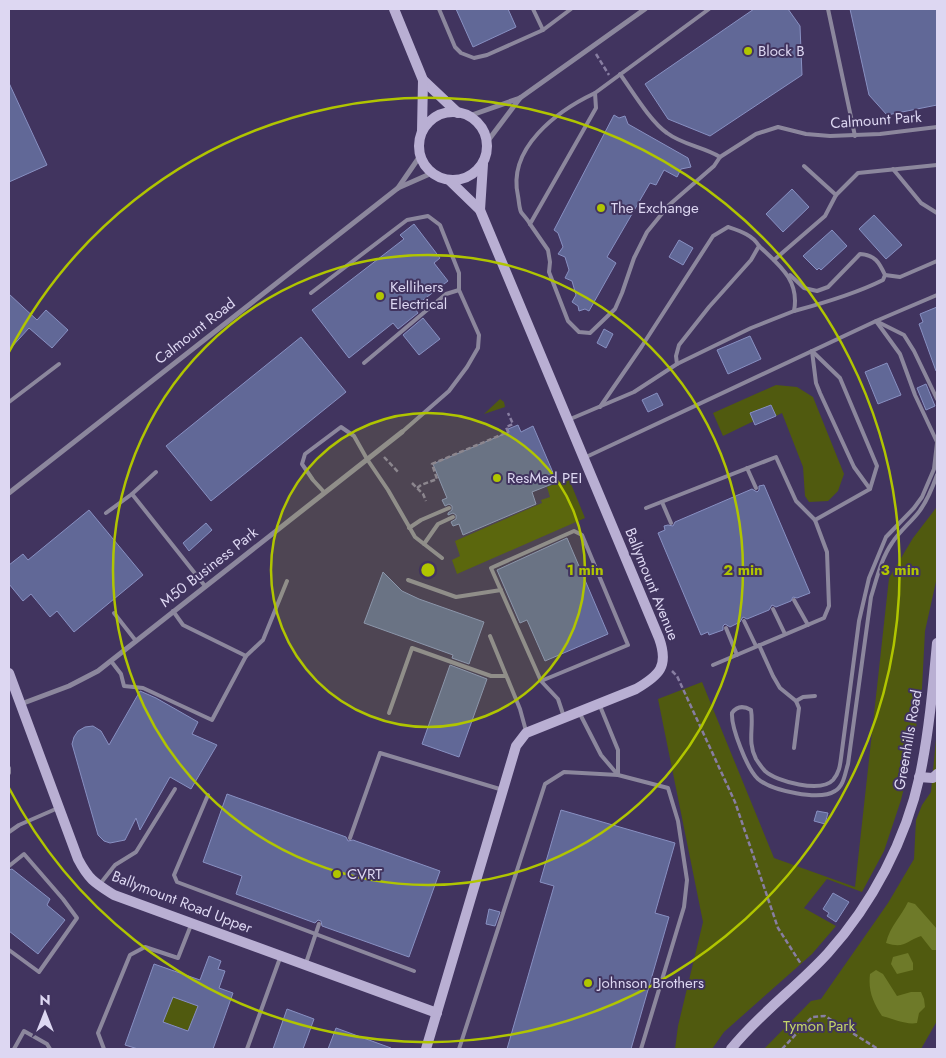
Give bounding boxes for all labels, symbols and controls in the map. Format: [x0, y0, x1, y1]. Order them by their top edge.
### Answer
place label: Block B [758, 40, 805, 62]
marker: Block B [742, 45, 754, 57]
street label: Calmount Park [830, 106, 923, 134]
place label: The Exchange [611, 197, 699, 219]
marker: The Exchange [595, 202, 607, 214]
place label: Kellihers Electrical [390, 276, 447, 315]
marker: Kellihers Electrical [374, 290, 386, 302]
street label: Calmount Road [150, 292, 240, 370]
place label: ResMed PEI [507, 467, 582, 489]
marker: ResMed PEI [491, 472, 503, 484]
street label: M50 Business Park [155, 521, 263, 612]
street label: Ballymount Avenue [619, 524, 685, 644]
text: 1 min [566, 559, 604, 581]
text: 2 min [723, 559, 763, 581]
text: 3 min [881, 559, 919, 581]
centre of rings [419, 561, 437, 579]
street label: Greenhills Road [888, 688, 928, 792]
place label: CVRT [347, 863, 382, 885]
street label: Ballymount Road Upper [108, 865, 256, 939]
marker: CVRT [331, 868, 343, 880]
place label: Johnson Brothers [596, 972, 704, 994]
marker: Johnson Brothers [582, 977, 594, 989]
north arrow [20, 988, 70, 1038]
text: N [39, 990, 51, 1010]
park label: Tymon Park [783, 1015, 855, 1037]

